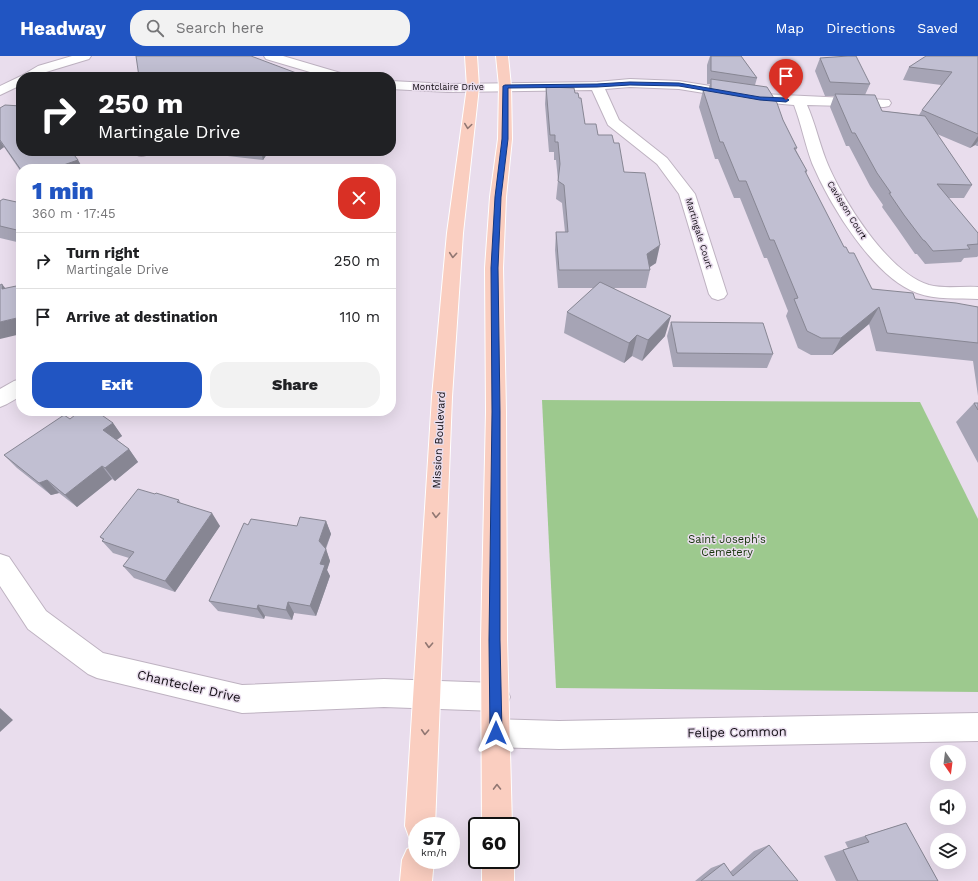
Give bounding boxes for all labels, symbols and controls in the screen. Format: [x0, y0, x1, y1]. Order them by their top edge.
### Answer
search box [130, 10, 410, 46]
text: Headway [20, 17, 106, 40]
icon: search [144, 17, 166, 39]
text: Search here [176, 19, 264, 37]
text: Map [776, 20, 804, 36]
text: Directions [826, 20, 895, 36]
text: Saved [917, 20, 958, 36]
pin [769, 59, 803, 100]
icon: arrive [775, 65, 797, 87]
street label: Montclaire Drive [412, 82, 484, 92]
text: 250 m [98, 87, 183, 120]
icon: right [32, 88, 84, 140]
text: Martingale Drive [98, 121, 240, 142]
one-way arrow [464, 123, 473, 129]
text: 1 min [32, 177, 94, 205]
button: close [338, 177, 380, 219]
street label: Cavisson Court [825, 179, 869, 241]
street label: Martingale Court [684, 197, 715, 270]
text: 360 m · 17:45 [32, 206, 116, 221]
text: Turn right [66, 244, 139, 262]
icon: right [32, 250, 54, 272]
text: 250 m [334, 252, 380, 270]
one-way arrow [448, 252, 457, 258]
text: Martingale Drive [66, 262, 169, 277]
icon: arrive [32, 306, 54, 328]
text: Arrive at destination [66, 308, 218, 326]
text: 110 m [340, 308, 380, 326]
button: Exit [32, 362, 202, 408]
button: Share [210, 362, 380, 408]
street label: Mission Boulevard [430, 391, 448, 489]
one-way arrow [431, 512, 440, 518]
park label: Saint Joseph's Cemetery [688, 533, 766, 559]
one-way arrow [425, 642, 434, 648]
street label: Chantecler Drive [136, 667, 242, 705]
position arrow [475, 712, 517, 754]
street label: Felipe Common [687, 724, 787, 740]
one-way arrow [420, 729, 429, 735]
north arrow [930, 745, 966, 781]
map controls [930, 745, 966, 869]
one-way arrow [493, 784, 501, 790]
button: sound [930, 789, 966, 825]
speed limit sign: 60 [468, 817, 520, 869]
text: 57 [422, 826, 446, 850]
button: layers [930, 833, 966, 869]
text: km/h [421, 847, 447, 858]

